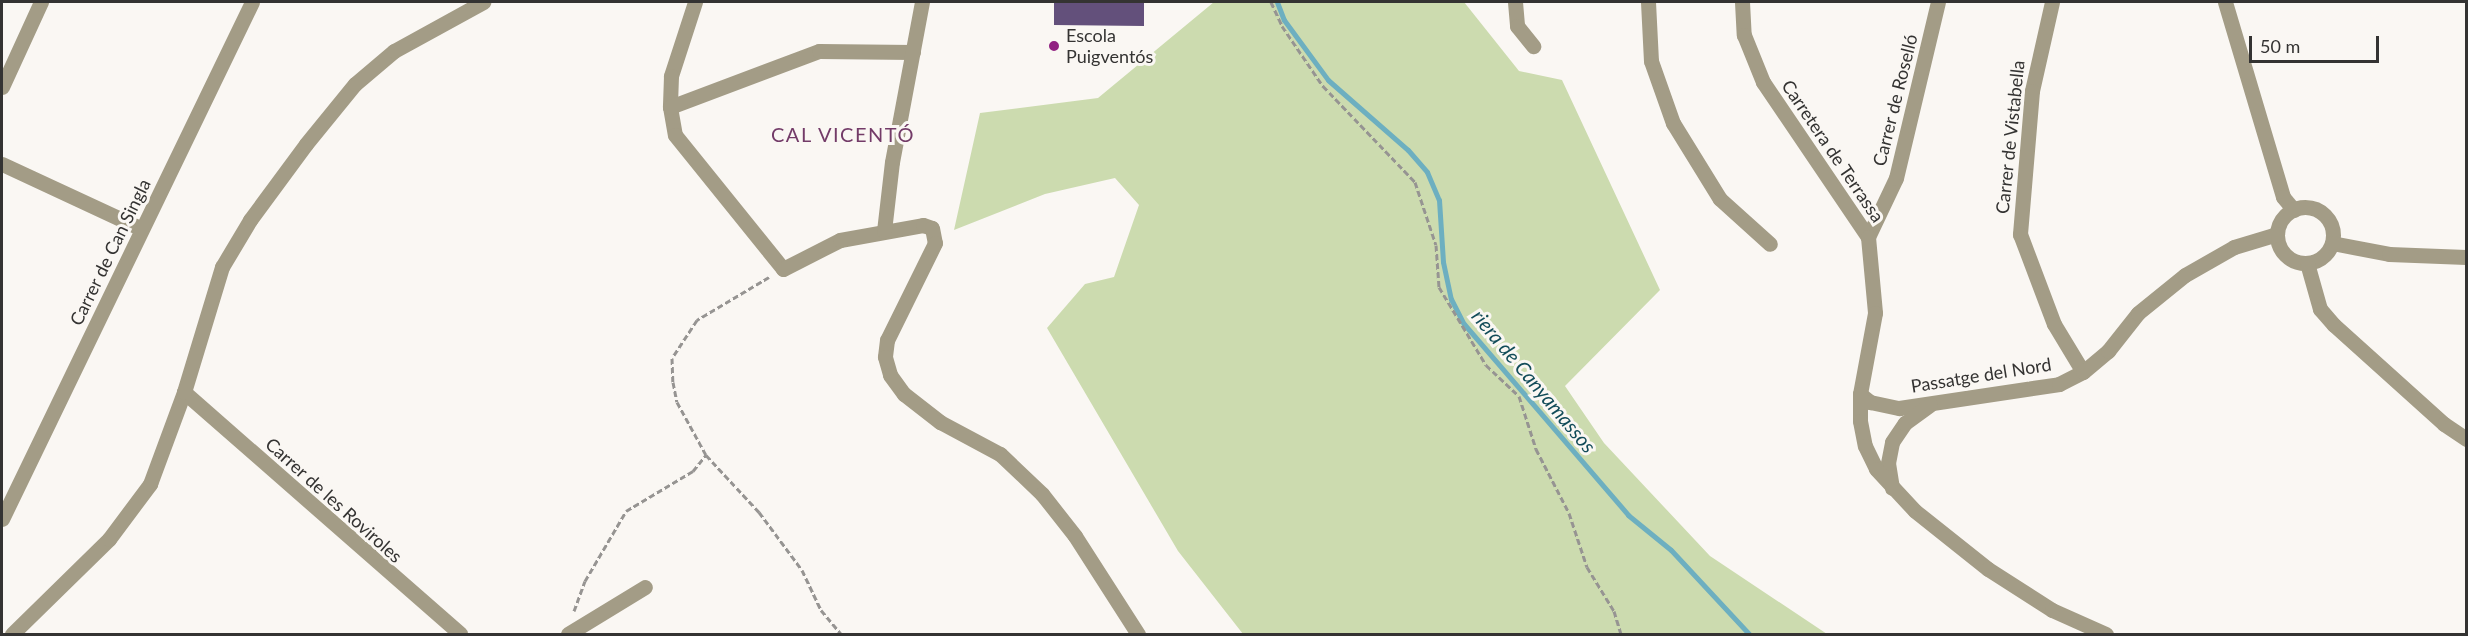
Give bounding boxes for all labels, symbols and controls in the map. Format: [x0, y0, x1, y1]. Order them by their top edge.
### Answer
scale bar [2252, 24, 2382, 62]
place label: Escola Puigventós [1066, 25, 1153, 68]
street label: Carrer de Roselló [1868, 32, 1922, 168]
text: 50 m [2260, 35, 2300, 57]
marker: Escola Puigventós [1047, 39, 1061, 53]
street label: Carrer de Vistabella [1991, 59, 2029, 215]
street label: Carretera de Terrassa [1777, 75, 1889, 227]
district label: CAL VICENTÓ [770, 122, 916, 146]
street label: Carrer de Can Singla [65, 175, 155, 329]
water label: riera de Canyamassos [1467, 304, 1601, 458]
street label: Passatge del Nord [1909, 353, 2053, 397]
street label: Carrer de les Roviroles [261, 433, 407, 567]

